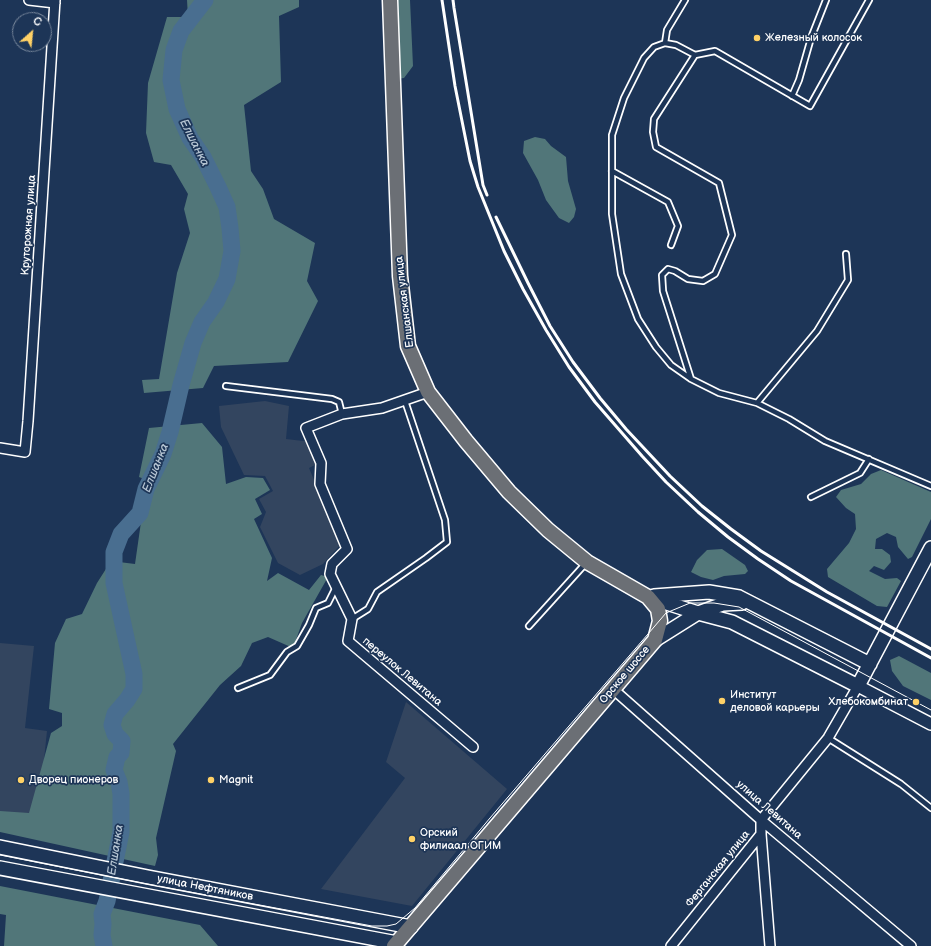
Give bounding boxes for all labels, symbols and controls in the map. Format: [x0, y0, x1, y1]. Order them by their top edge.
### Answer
north arrow [12, 12, 52, 52]
text: С [31, 14, 44, 29]
place label: Железный колосок [765, 31, 862, 45]
marker: Железный колосок [752, 33, 762, 43]
water label: Елшанка [176, 117, 212, 169]
street label: Круторожная улица [19, 174, 39, 276]
street label: Елшанская улица [393, 256, 417, 348]
water label: Елшанка [140, 442, 172, 494]
street label: переулок Левитана [360, 635, 444, 709]
street label: Орское шоссе [597, 643, 653, 707]
place label: Институт деловой карьеры [730, 688, 820, 714]
place label: Хлебокомбинат [829, 695, 908, 709]
marker: Институт деловой карьеры [717, 696, 727, 706]
marker: Хлебокомбинат [911, 697, 921, 707]
place label: Дворец пионеров [29, 773, 118, 787]
place label: Magnit [219, 773, 253, 787]
marker: Дворец пионеров [16, 775, 26, 785]
marker: Magnit [206, 775, 216, 785]
street label: улица Левитана [734, 778, 804, 842]
water label: Елшанка [105, 824, 127, 876]
place label: Орский филиаал ОГИМ [420, 826, 501, 852]
street label: Ферганская улица [683, 828, 753, 910]
marker: Орский филиаал ОГИМ [407, 834, 417, 844]
street label: улица Нефтяников [156, 872, 254, 904]

